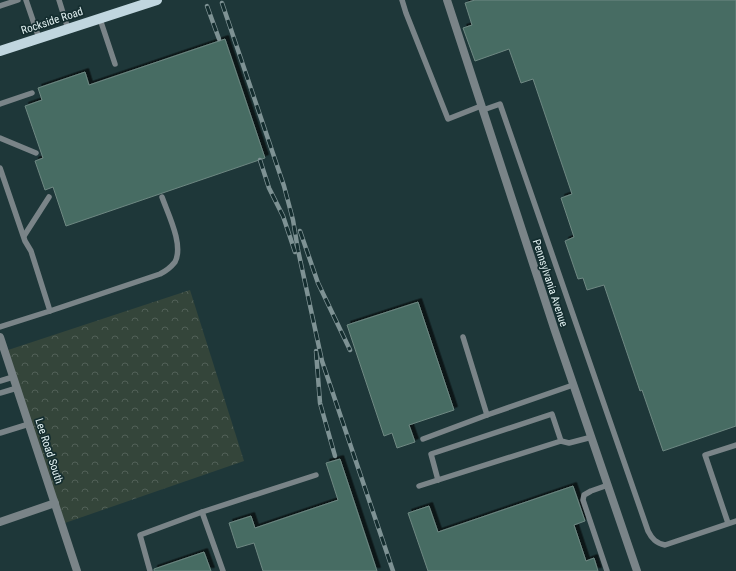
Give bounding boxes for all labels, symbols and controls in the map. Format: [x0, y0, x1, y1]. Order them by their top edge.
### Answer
street label: Rockside Road [19, 5, 85, 37]
street label: Pennsylvania Avenue [530, 238, 570, 328]
street label: Lee Road South [32, 417, 66, 485]

